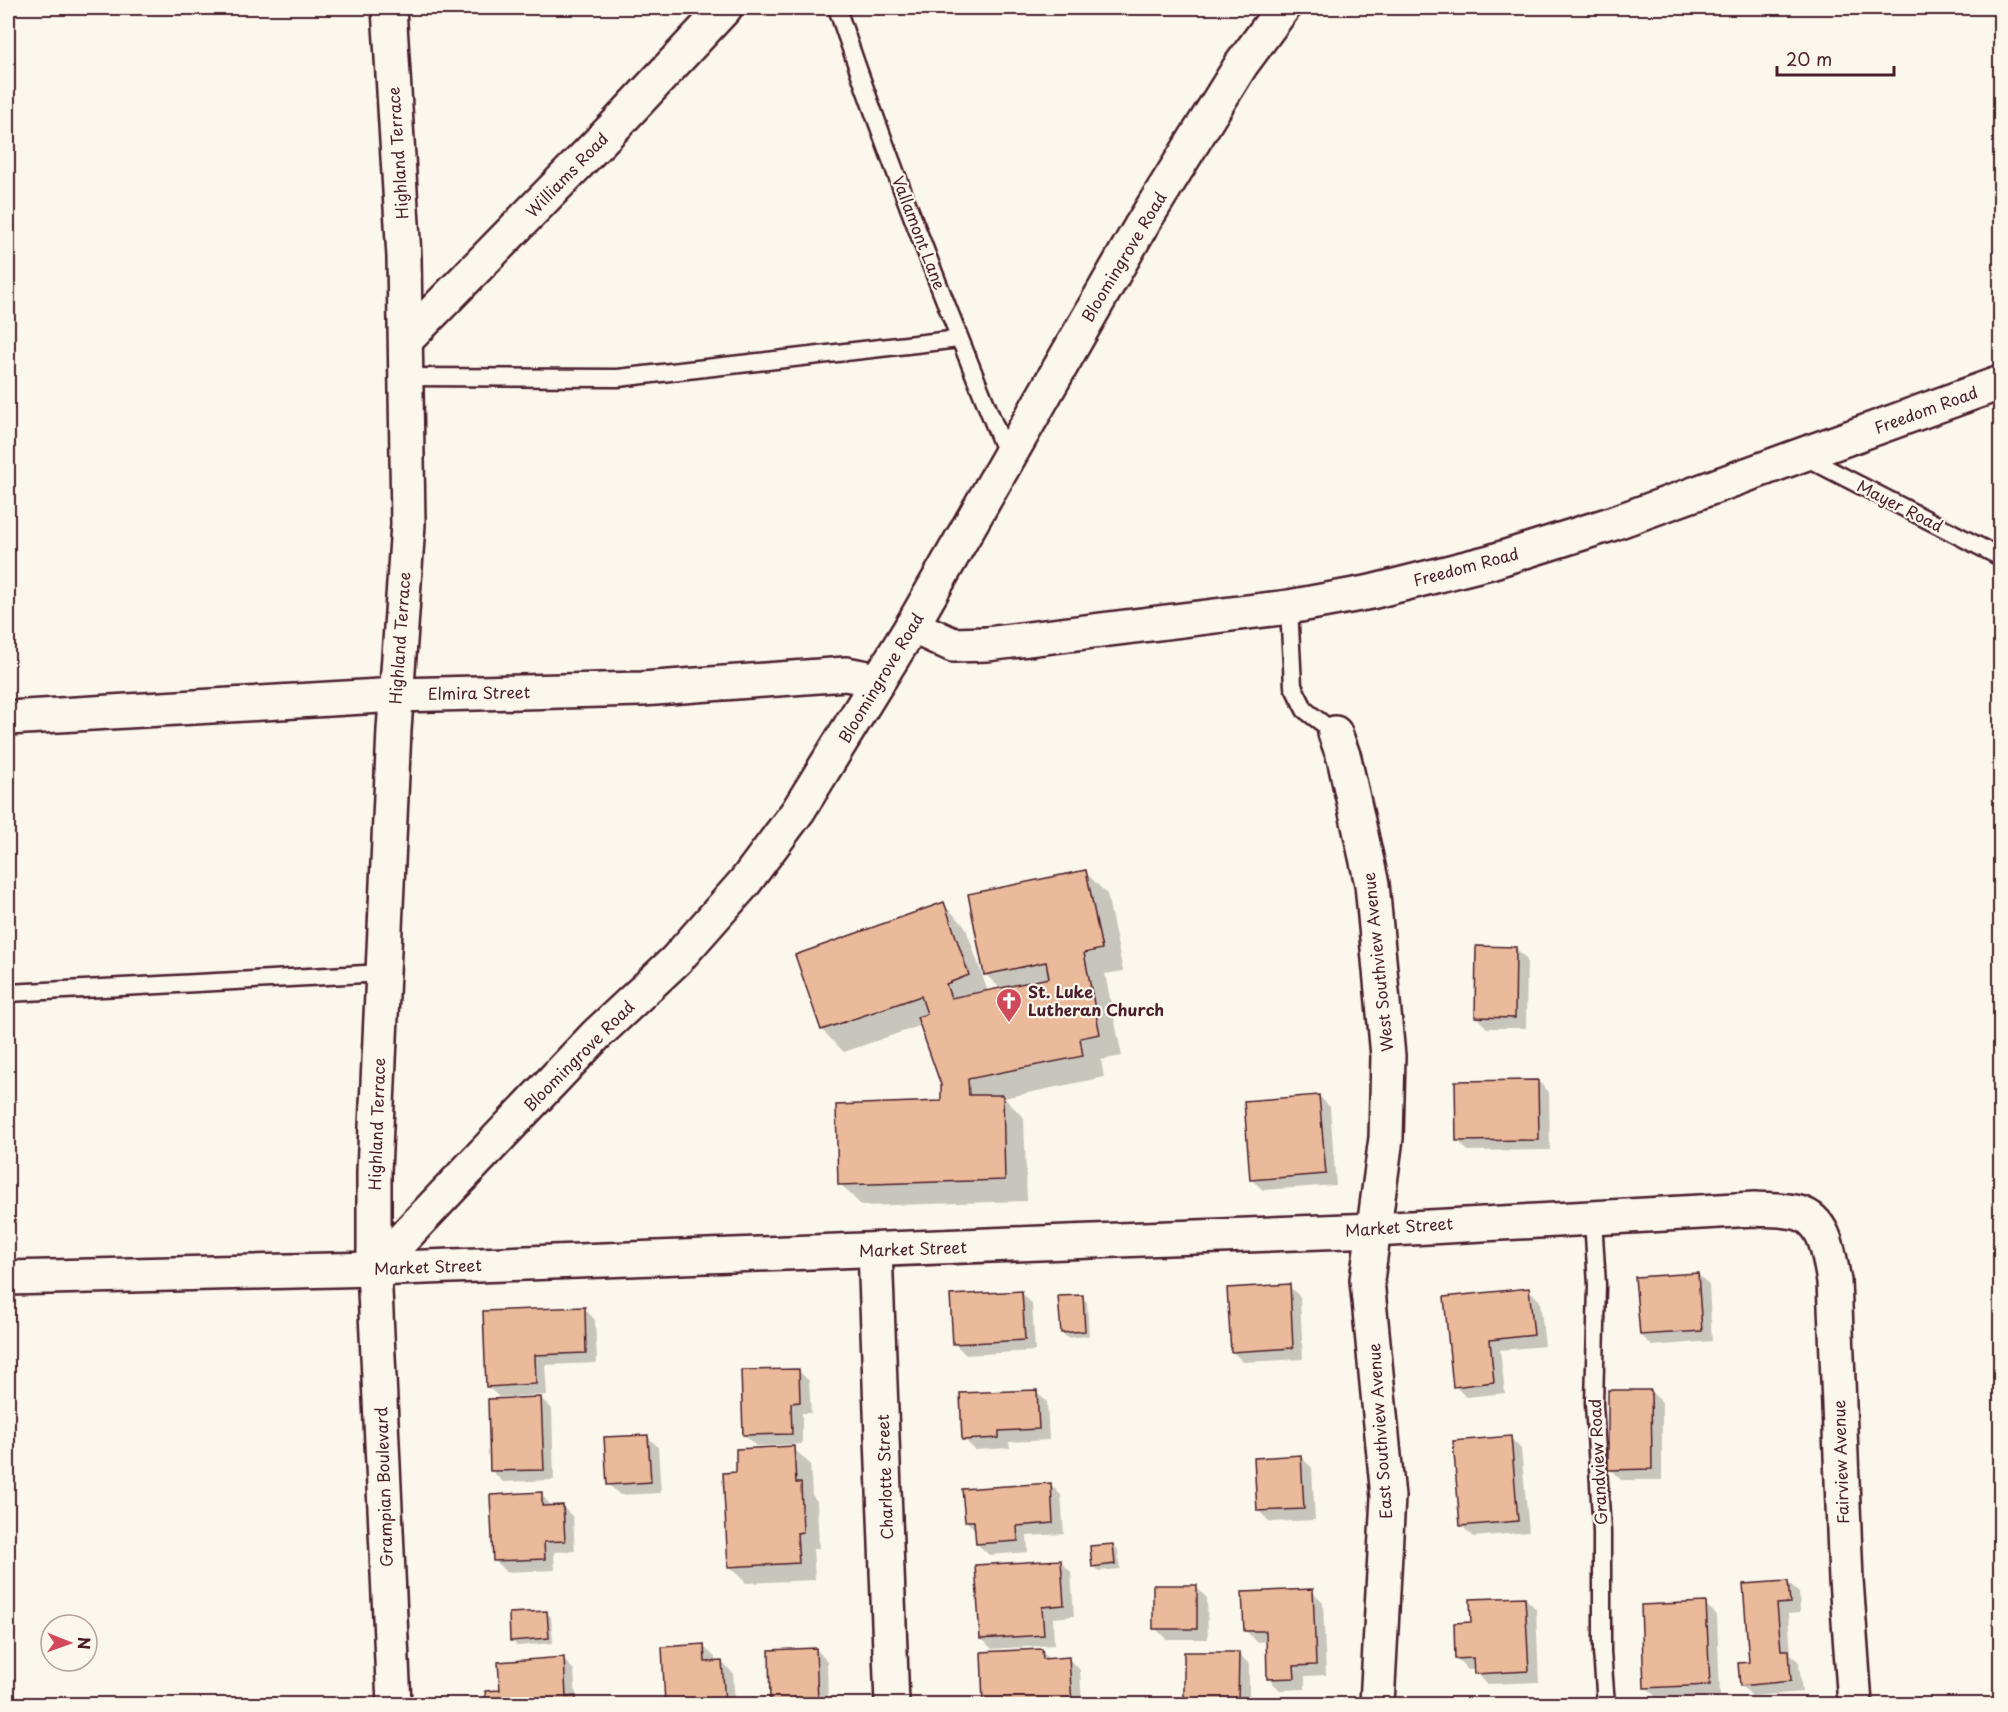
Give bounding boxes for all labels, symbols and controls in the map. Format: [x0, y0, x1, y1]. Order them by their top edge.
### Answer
scale bar [1777, 39, 1894, 77]
text: 20 m [1786, 45, 1832, 72]
street label: Highland Terrace [380, 86, 414, 220]
street label: Williams Road [520, 126, 613, 222]
street label: Vallamont Lane [887, 172, 953, 293]
street label: Bloomingrove Road [1075, 187, 1172, 326]
street label: Freedom Road [1871, 379, 1981, 439]
street label: Mayer Road [1853, 473, 1948, 537]
street label: Freedom Road [1410, 540, 1521, 592]
street label: Highland Terrace [382, 571, 416, 705]
street label: Bloomingrove Road [832, 608, 929, 747]
street label: Elmira Street [428, 679, 531, 705]
street label: West Southview Avenue [1356, 871, 1398, 1053]
place label: St. Luke Lutheran Church [1028, 979, 1164, 1021]
church icon: St. Luke Lutheran Church [994, 986, 1024, 1024]
street label: Bloomingrove Road [517, 994, 639, 1116]
street label: Highland Terrace [362, 1057, 390, 1191]
street label: Market Street [1344, 1210, 1454, 1242]
street label: Market Street [859, 1234, 968, 1262]
street label: Market Street [374, 1252, 483, 1280]
street label: East Southview Avenue [1361, 1342, 1397, 1520]
street label: Grandview Road [1582, 1398, 1612, 1526]
street label: Fairview Avenue [1826, 1399, 1854, 1525]
street label: Grampian Boulevard [368, 1406, 398, 1567]
street label: Charlotte Street [870, 1413, 898, 1540]
north arrow [39, 1613, 99, 1673]
text: N [73, 1637, 97, 1650]

